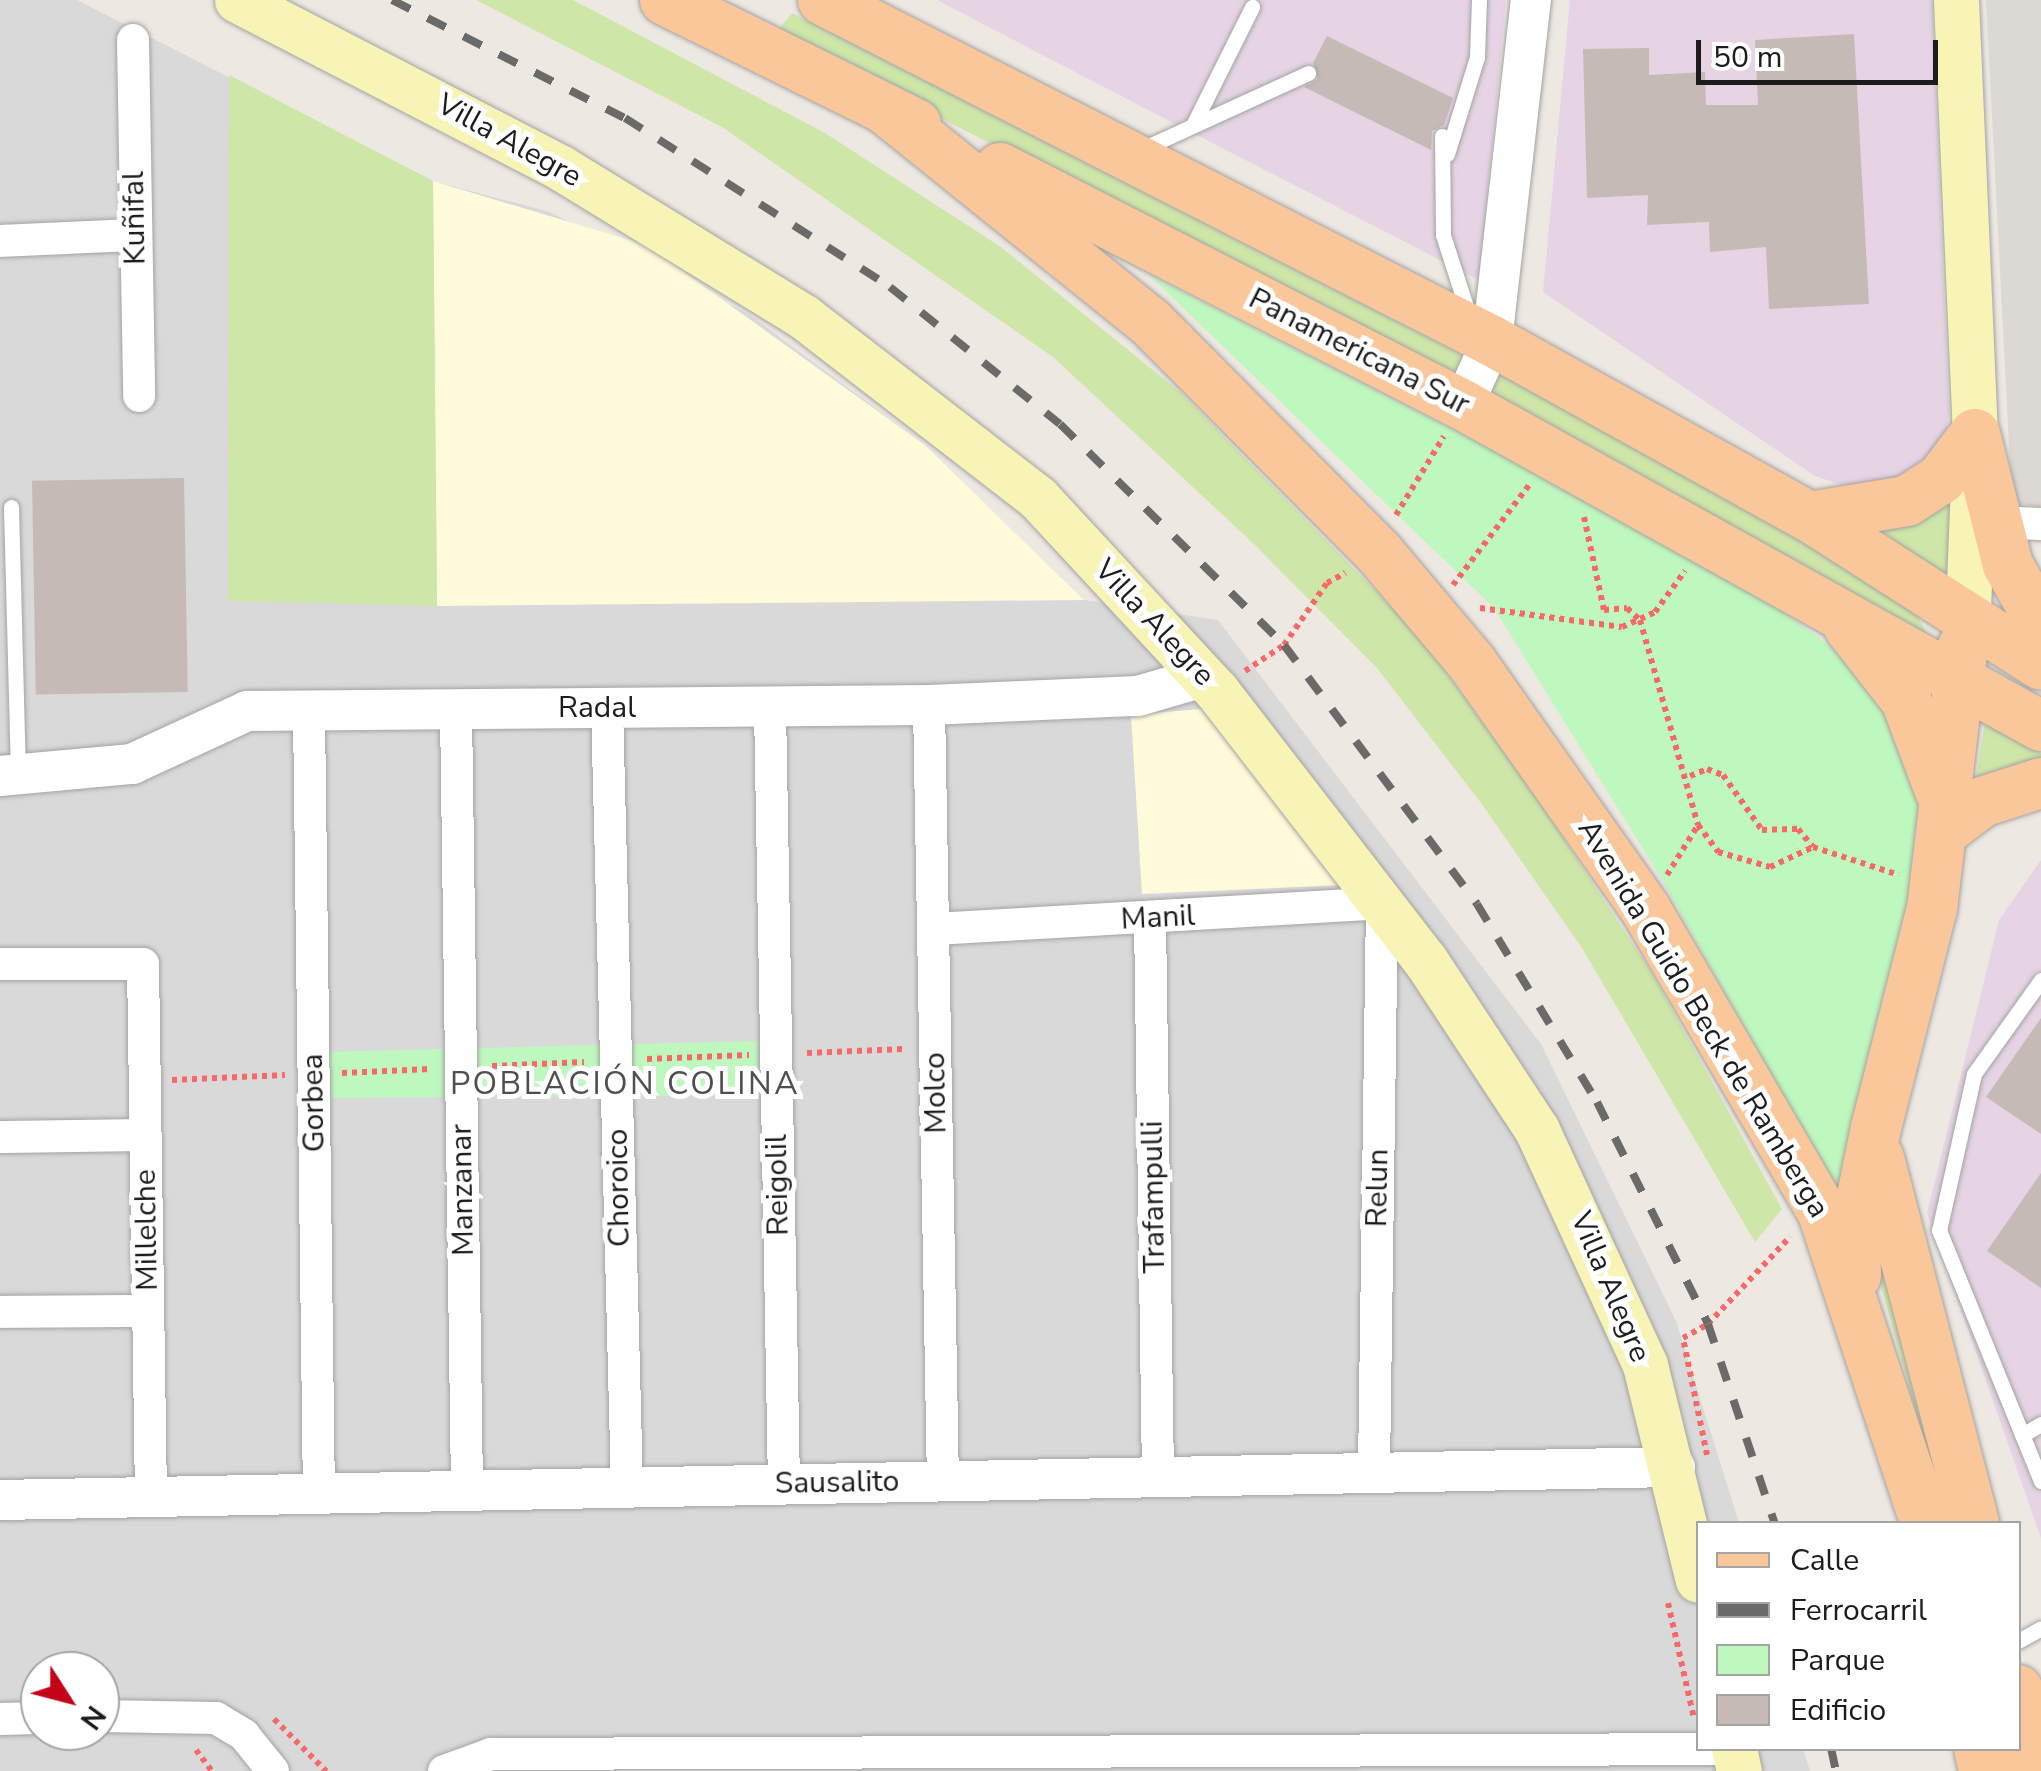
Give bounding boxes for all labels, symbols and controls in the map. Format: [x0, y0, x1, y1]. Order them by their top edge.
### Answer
scale bar [1701, 20, 1944, 82]
text: 50 m [1713, 37, 1782, 78]
street label: Villa Alegre [430, 87, 588, 195]
street label: Kuñifal [116, 171, 154, 265]
street label: Panamericana Sur [1243, 281, 1475, 423]
street label: Villa Alegre [1086, 552, 1222, 694]
street label: Radal [558, 690, 636, 726]
street label: Avenida Guido Beck de Ramberga [1570, 813, 1836, 1225]
street label: Manil [1120, 898, 1196, 938]
street label: Molco [917, 1052, 955, 1134]
street label: Gorbea [295, 1053, 333, 1153]
district label: POBLACIÓN COLINA [450, 1065, 800, 1103]
street label: Trafampulli [1135, 1120, 1173, 1274]
street label: Manzanar [444, 1124, 482, 1256]
street label: Choroico [600, 1129, 638, 1247]
street label: Reigolil [759, 1134, 797, 1236]
street label: Relun [1359, 1148, 1397, 1228]
street label: Millelche [128, 1169, 166, 1291]
street label: Villa Alegre [1562, 1206, 1658, 1368]
street label: Sausalito [775, 1464, 899, 1502]
legend [1696, 1521, 2021, 1751]
text: Calle [1790, 1540, 1859, 1581]
text: Ferrocarril [1790, 1590, 1927, 1631]
text: Parque [1790, 1640, 1885, 1681]
north arrow [20, 1651, 120, 1751]
text: Edificio [1790, 1690, 1886, 1731]
text: N [71, 1698, 114, 1737]

